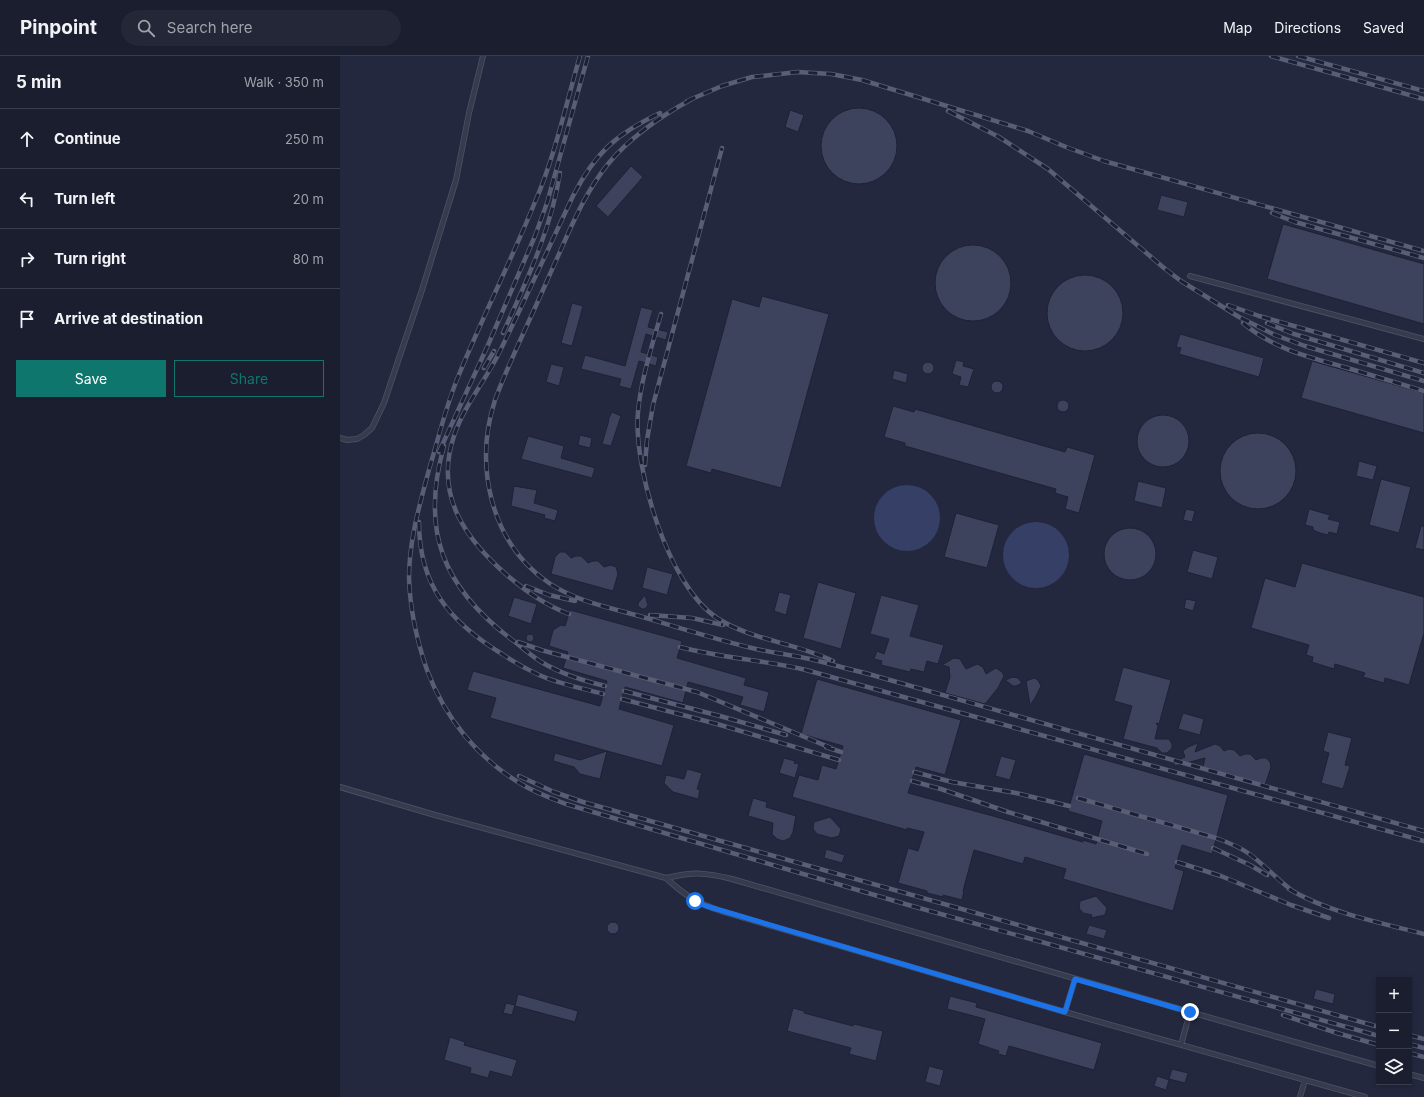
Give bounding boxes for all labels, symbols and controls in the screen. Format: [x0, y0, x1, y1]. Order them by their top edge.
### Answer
search box [121, 10, 401, 46]
text: Pinpoint [20, 16, 97, 39]
icon: search [135, 17, 157, 39]
text: Search here [167, 18, 253, 37]
text: Map [1223, 19, 1252, 36]
text: Directions [1274, 19, 1341, 36]
text: Saved [1363, 19, 1404, 36]
text: 5 min [16, 72, 62, 92]
text: Walk · 350 m [244, 74, 324, 90]
icon: ahead [16, 128, 38, 150]
text: Continue [54, 129, 121, 148]
text: 250 m [285, 131, 324, 147]
icon: left [16, 188, 38, 210]
text: Turn left [54, 189, 115, 208]
text: 20 m [293, 191, 324, 207]
icon: right [16, 248, 38, 270]
text: Turn right [54, 249, 126, 268]
text: 80 m [293, 251, 324, 267]
icon: arrive [16, 308, 38, 330]
text: Arrive at destination [54, 309, 203, 328]
button: Save [16, 360, 166, 397]
button: Share [174, 360, 324, 397]
route start [686, 892, 704, 910]
map controls [1376, 977, 1412, 1085]
button: + [1376, 977, 1412, 1013]
route end [1181, 1003, 1199, 1021]
button: − [1376, 1013, 1412, 1049]
button: layers [1376, 1049, 1412, 1085]

